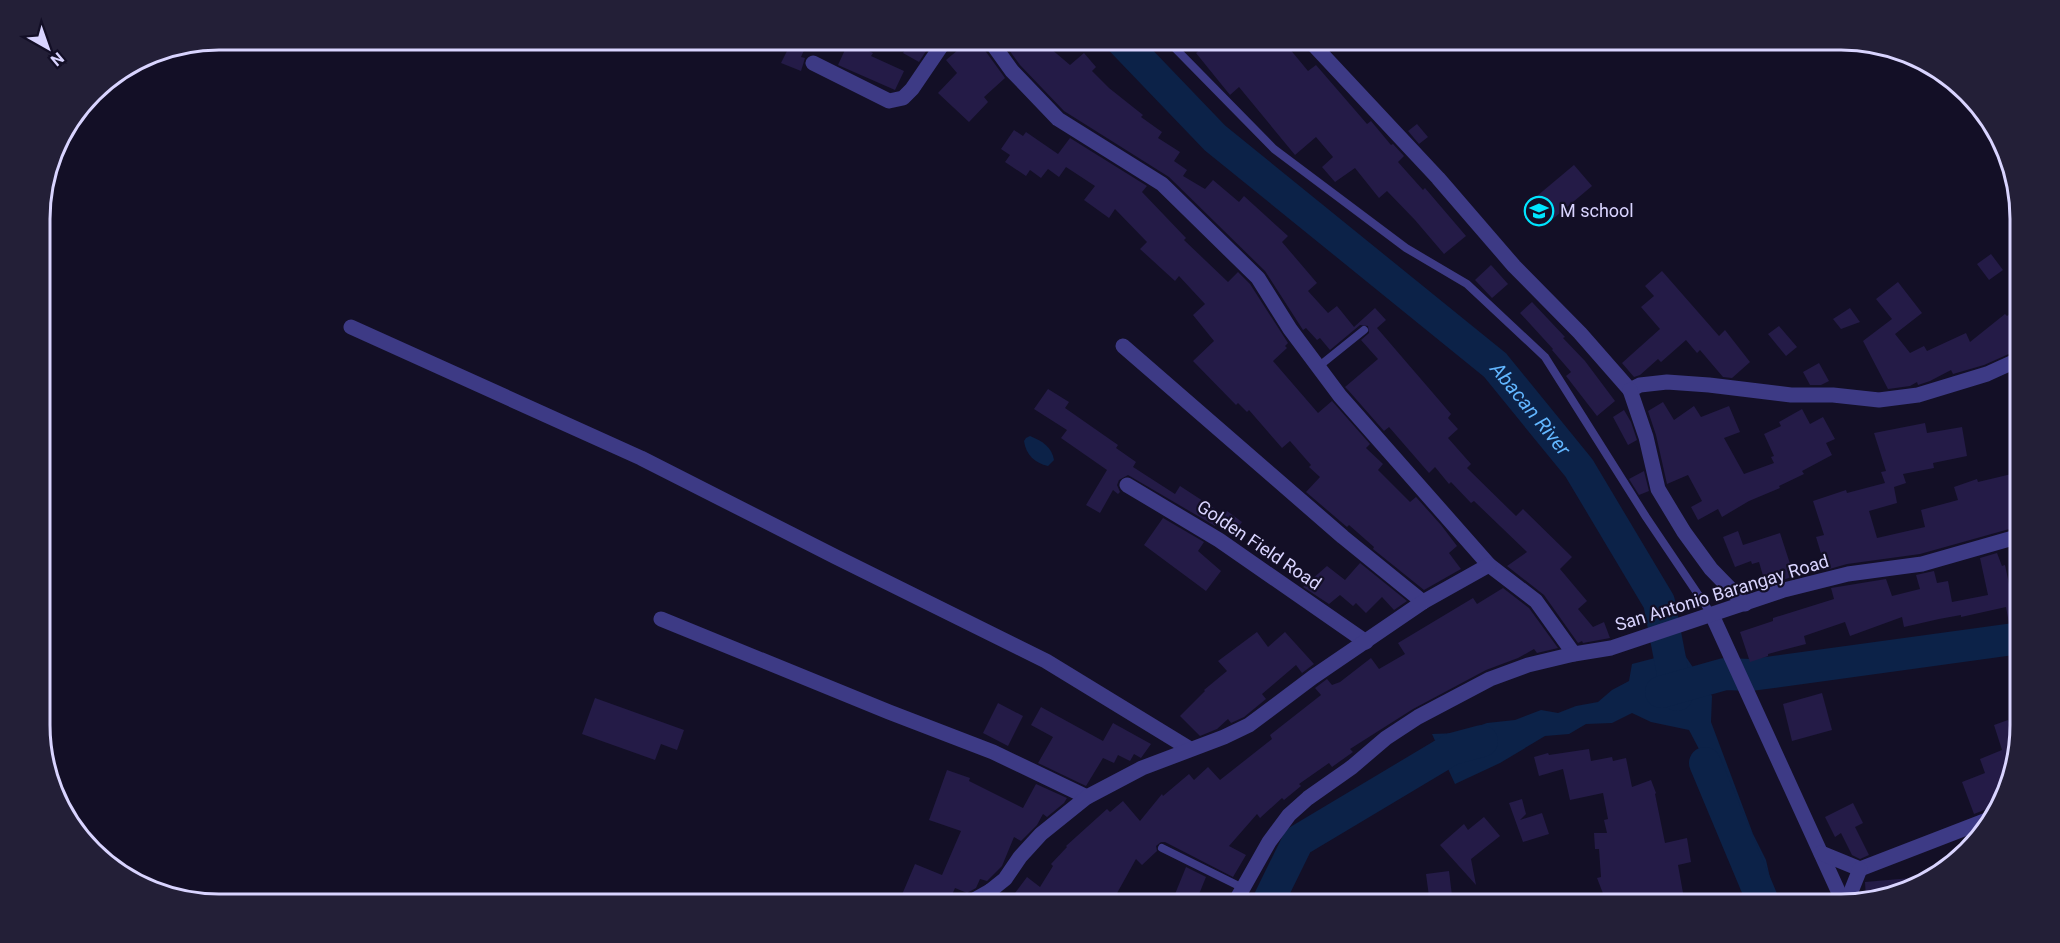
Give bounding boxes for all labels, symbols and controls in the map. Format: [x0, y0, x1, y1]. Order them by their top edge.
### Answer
north arrow [18, 18, 78, 78]
text: N [47, 48, 68, 70]
school or university icon: M school [1523, 195, 1555, 227]
place label: M school [1560, 200, 1634, 221]
water label: Abacan River [1485, 356, 1577, 461]
street label: Golden Field Road [1193, 495, 1325, 594]
street label: San Antonio Barangay Road [1613, 550, 1831, 635]

